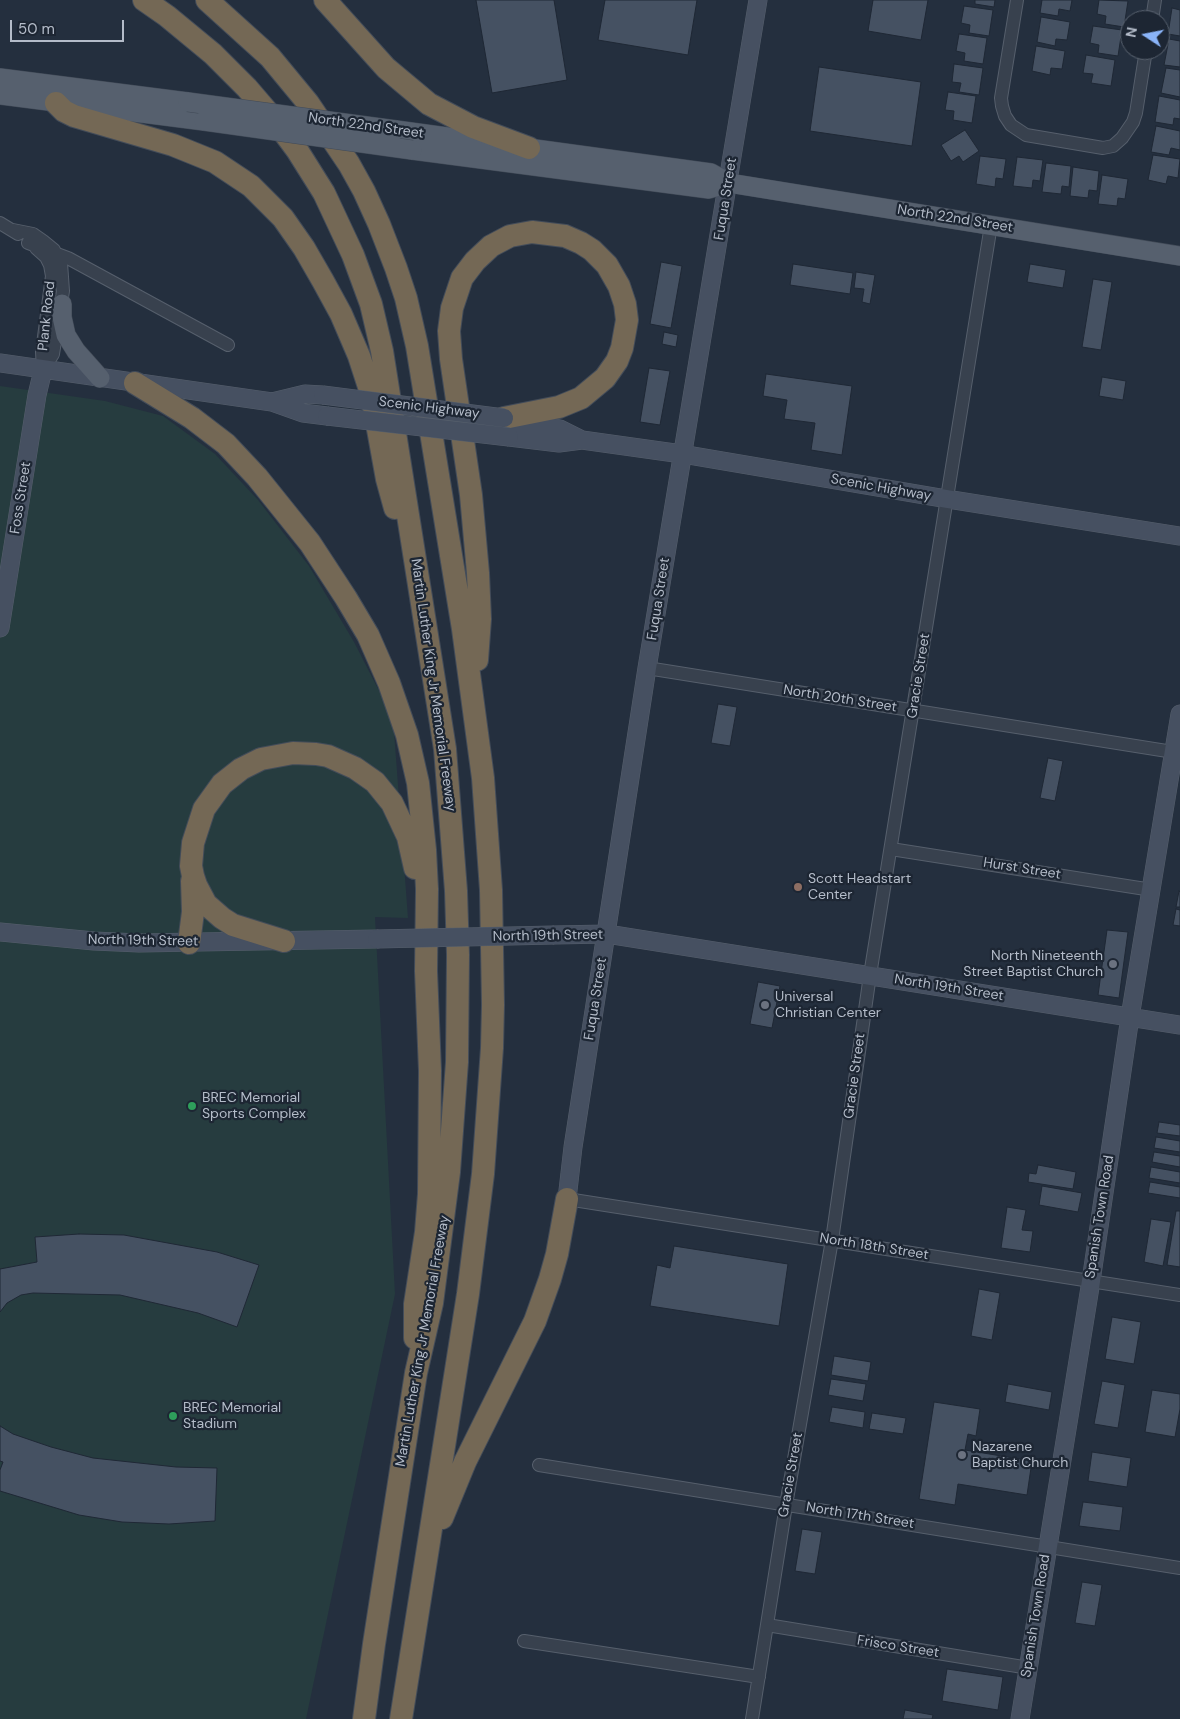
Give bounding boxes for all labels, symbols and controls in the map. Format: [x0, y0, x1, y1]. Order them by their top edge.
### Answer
scale bar [12, 10, 126, 42]
north arrow [1120, 10, 1170, 60]
text: 50 m [18, 19, 55, 39]
text: N [1121, 26, 1141, 39]
street label: North 22nd Street [307, 110, 425, 142]
street label: Fuqua Street [711, 157, 741, 241]
street label: North 22nd Street [896, 202, 1014, 236]
street label: Plank Road [35, 280, 59, 352]
street label: Scenic Highway [378, 393, 480, 423]
street label: Foss Street [7, 461, 35, 535]
street label: Scenic Highway [830, 471, 932, 505]
street label: Martin Luther King Jr Memorial Freeway [407, 557, 459, 813]
street label: Fuqua Street [644, 557, 674, 641]
street label: Gracie Street [904, 632, 934, 720]
street label: North 20th Street [782, 682, 898, 716]
street label: Hurst Street [982, 855, 1062, 883]
place label: Scott Headstart Center [808, 871, 911, 904]
marker: Scott Headstart Center [792, 881, 804, 893]
street label: North 19th Street [493, 927, 603, 945]
street label: North 19th Street [88, 932, 198, 950]
place label: North Nineteenth Street Baptist Church [963, 948, 1103, 980]
street label: Fuqua Street [581, 957, 611, 1041]
marker: North Nineteenth Street Baptist Church [1107, 958, 1119, 970]
street label: North 19th Street [893, 971, 1005, 1005]
place label: Universal Christian Center [775, 989, 881, 1022]
marker: Universal Christian Center [759, 999, 771, 1011]
street label: Gracie Street [841, 1032, 869, 1120]
place label: BREC Memorial Sports Complex [202, 1090, 306, 1122]
marker: BREC Memorial Sports Complex [186, 1100, 198, 1112]
street label: Spanish Town Road [1082, 1154, 1118, 1280]
street label: Martin Luther King Jr Memorial Freeway [393, 1214, 453, 1468]
street label: North 18th Street [818, 1230, 930, 1264]
place label: BREC Memorial Stadium [183, 1400, 281, 1432]
marker: BREC Memorial Stadium [167, 1410, 179, 1422]
street label: Gracie Street [775, 1431, 807, 1519]
place label: Nazarene Baptist Church [972, 1439, 1068, 1471]
marker: Nazarene Baptist Church [956, 1449, 968, 1461]
street label: North 17th Street [805, 1499, 915, 1533]
street label: Spanish Town Road [1018, 1553, 1054, 1679]
street label: Frisco Street [856, 1632, 940, 1662]

